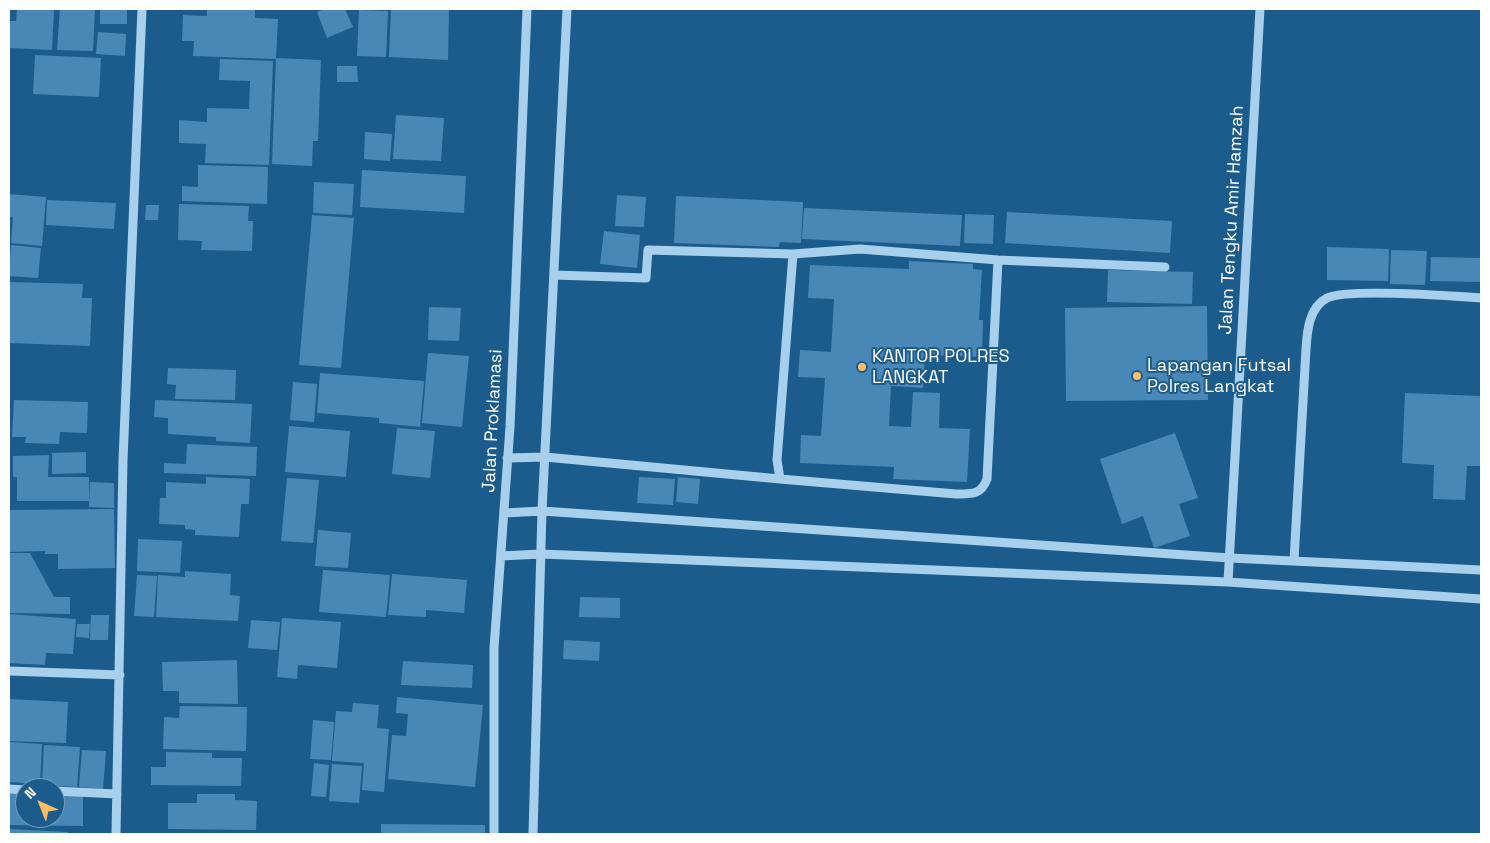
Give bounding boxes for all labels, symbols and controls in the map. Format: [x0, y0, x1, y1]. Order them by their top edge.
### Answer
street label: Jalan Tengku Amir Hamzah [1215, 105, 1249, 335]
place label: KANTOR POLRES LANGKAT [872, 346, 1010, 388]
street label: Jalan Proklamasi [478, 349, 508, 493]
place label: Lapangan Futsal Polres Langkat [1147, 355, 1291, 398]
marker: KANTOR POLRES LANGKAT [856, 361, 868, 373]
marker: Lapangan Futsal Polres Langkat [1131, 370, 1143, 382]
north arrow [15, 778, 65, 828]
text: N [21, 783, 40, 803]

